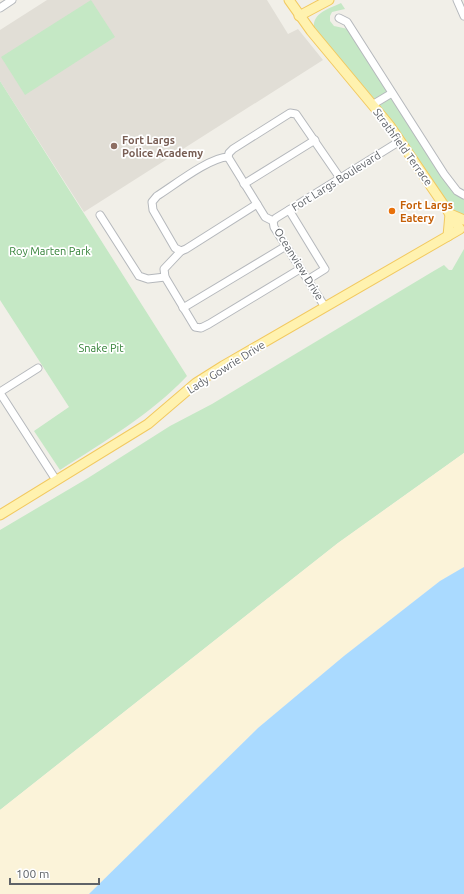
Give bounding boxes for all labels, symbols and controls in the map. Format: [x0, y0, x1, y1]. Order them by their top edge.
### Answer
street label: Strathfield Terrace [371, 106, 435, 188]
place label: Fort Largs Police Academy [122, 134, 203, 159]
marker: Fort Largs Police Academy [109, 141, 119, 151]
street label: Fort Largs Boulevard [289, 149, 383, 213]
place label: Fort Largs Eatery [400, 199, 453, 224]
marker: Fort Largs Eatery [387, 206, 397, 216]
street label: Oceanview Drive [272, 226, 326, 302]
park label: Roy Marten Park [9, 245, 91, 257]
street label: Lady Gowrie Drive [185, 338, 267, 396]
park label: Snake Pit [78, 342, 124, 354]
scale bar [10, 860, 99, 886]
text: 100 m [16, 867, 49, 880]

